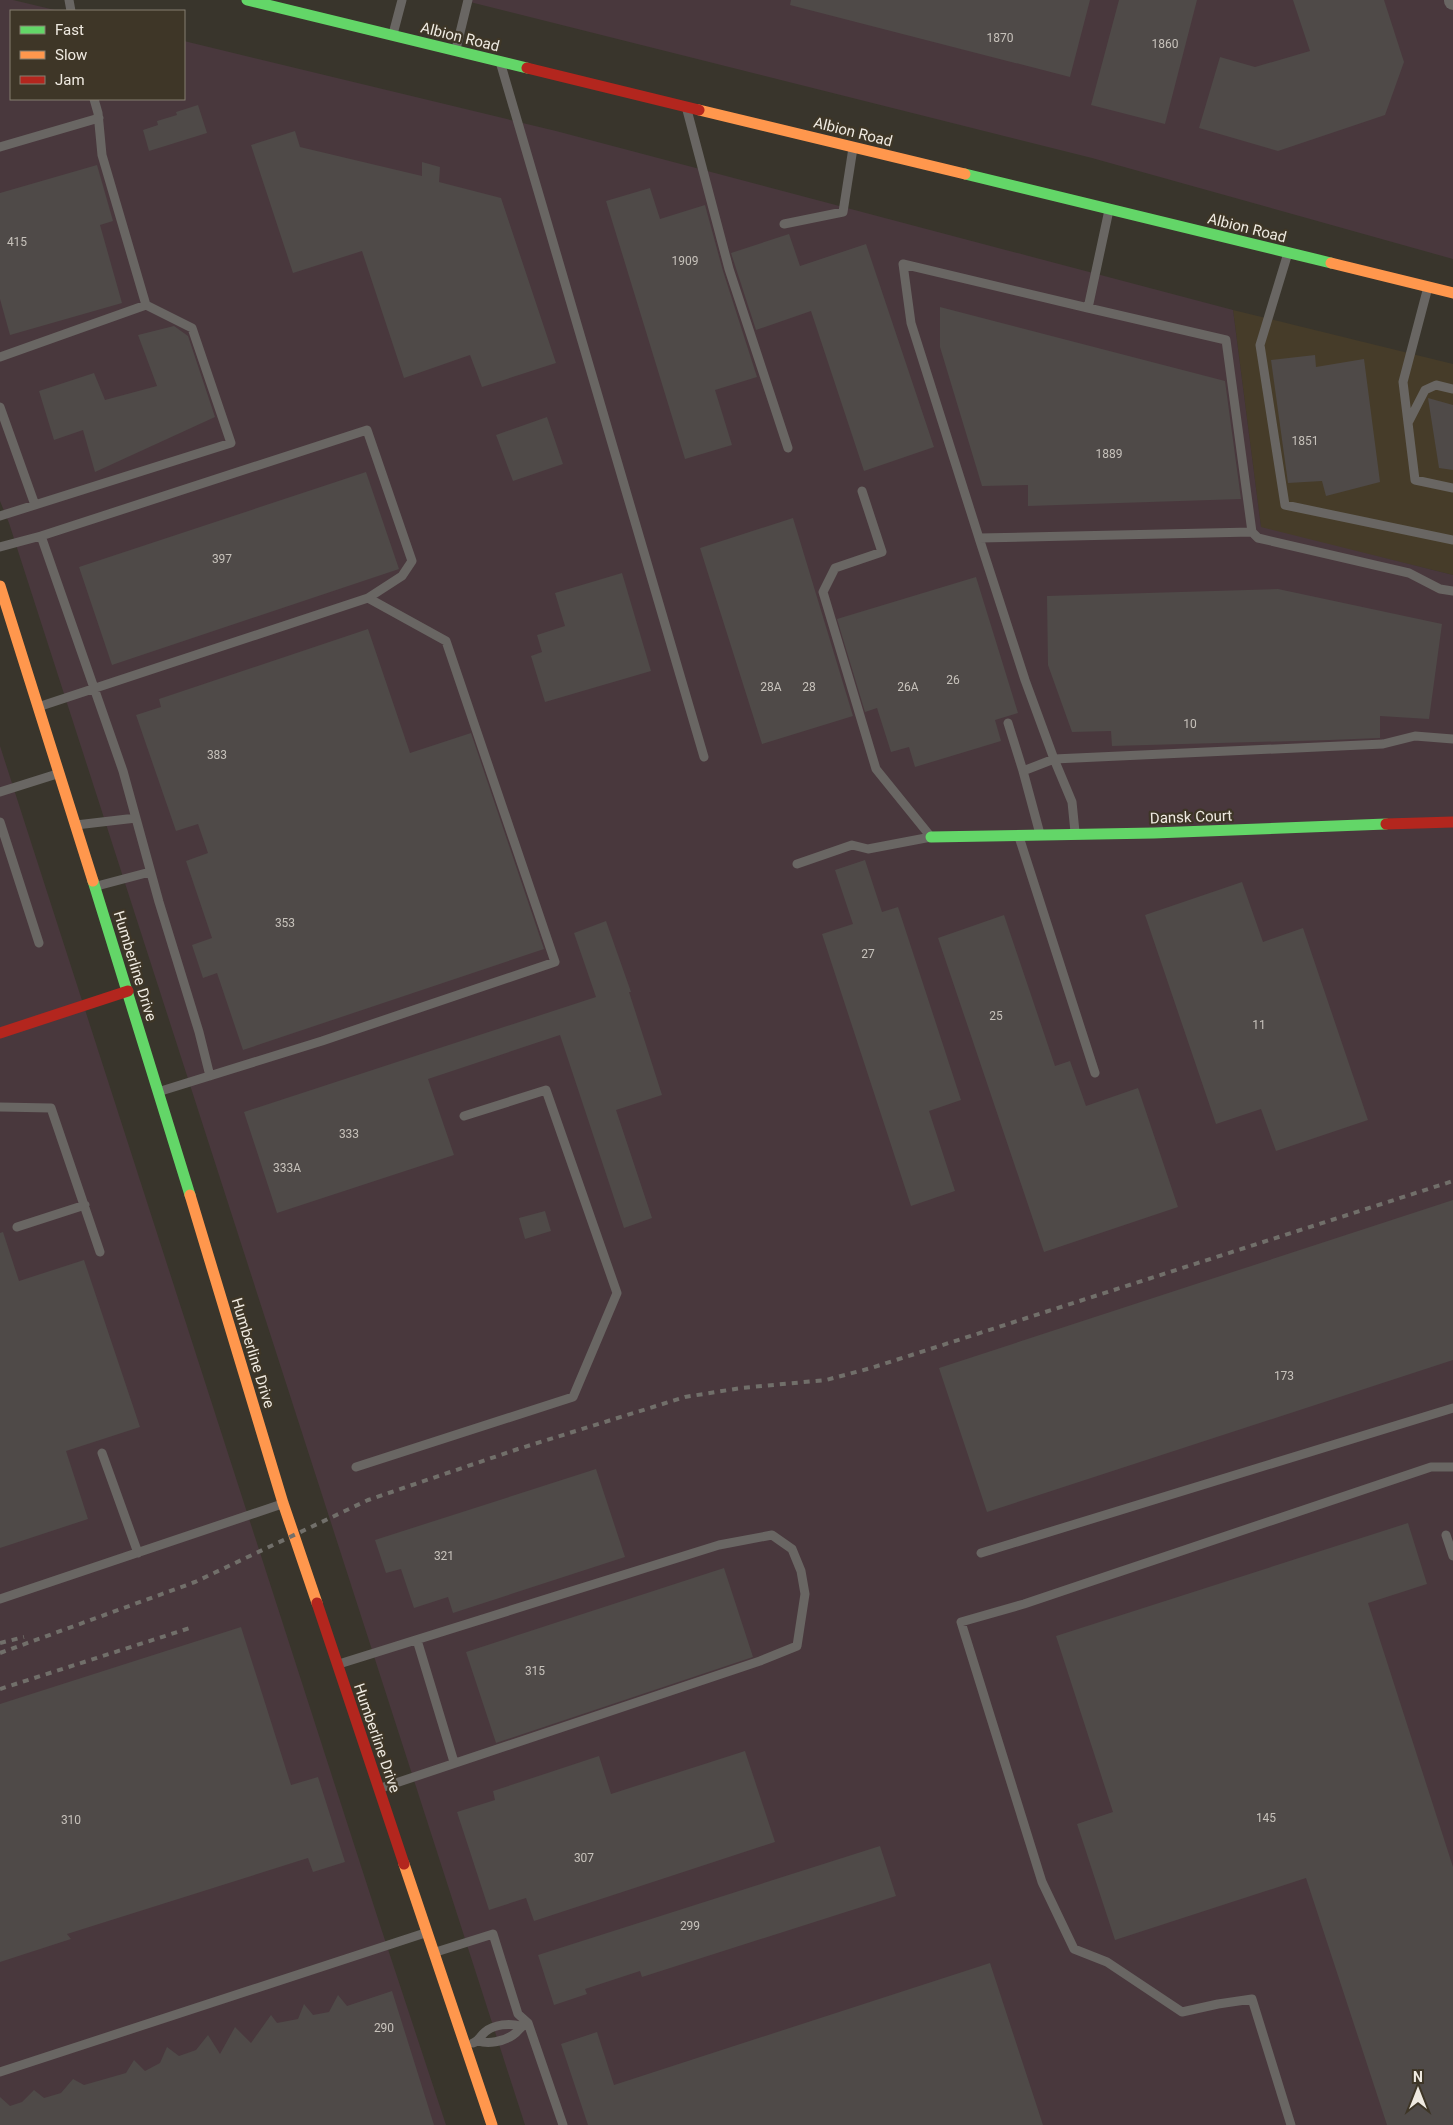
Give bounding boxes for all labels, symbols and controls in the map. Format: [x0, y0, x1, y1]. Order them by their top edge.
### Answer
legend [10, 10, 185, 100]
street label: Albion Road [419, 19, 501, 55]
text: Fast [55, 21, 84, 39]
house number: 1870 [987, 31, 1014, 45]
house number: 1860 [1152, 37, 1179, 51]
text: Slow [55, 46, 87, 64]
text: Jam [55, 71, 85, 89]
street label: Albion Road [812, 114, 894, 150]
street label: Albion Road [1206, 210, 1288, 246]
house number: 415 [7, 235, 27, 249]
house number: 1909 [672, 254, 698, 268]
house number: 1851 [1292, 434, 1318, 448]
house number: 1889 [1096, 447, 1122, 461]
house number: 397 [212, 552, 232, 566]
house number: 26 [946, 673, 960, 687]
house number: 28A [760, 680, 782, 694]
house number: 28 [802, 680, 816, 694]
house number: 26A [897, 680, 919, 694]
house number: 10 [1183, 717, 1197, 731]
house number: 383 [207, 748, 227, 762]
street label: Dansk Court [1150, 807, 1233, 827]
street label: Humberline Drive [110, 909, 160, 1023]
house number: 353 [275, 916, 295, 930]
house number: 27 [861, 947, 875, 961]
house number: 25 [989, 1009, 1003, 1023]
house number: 11 [1252, 1018, 1266, 1032]
house number: 333 [339, 1127, 359, 1141]
house number: 333A [273, 1161, 301, 1175]
street label: Humberline Drive [228, 1296, 278, 1410]
house number: 173 [1274, 1369, 1294, 1383]
house number: 321 [434, 1549, 454, 1563]
house number: 315 [525, 1664, 545, 1678]
street label: Humberline Drive [350, 1681, 404, 1795]
house number: 145 [1256, 1811, 1276, 1825]
house number: 310 [61, 1813, 81, 1827]
house number: 307 [574, 1851, 594, 1865]
house number: 299 [680, 1919, 700, 1933]
house number: 290 [374, 2021, 394, 2035]
north arrow [1393, 2065, 1443, 2115]
text: N [1413, 2069, 1423, 2085]

